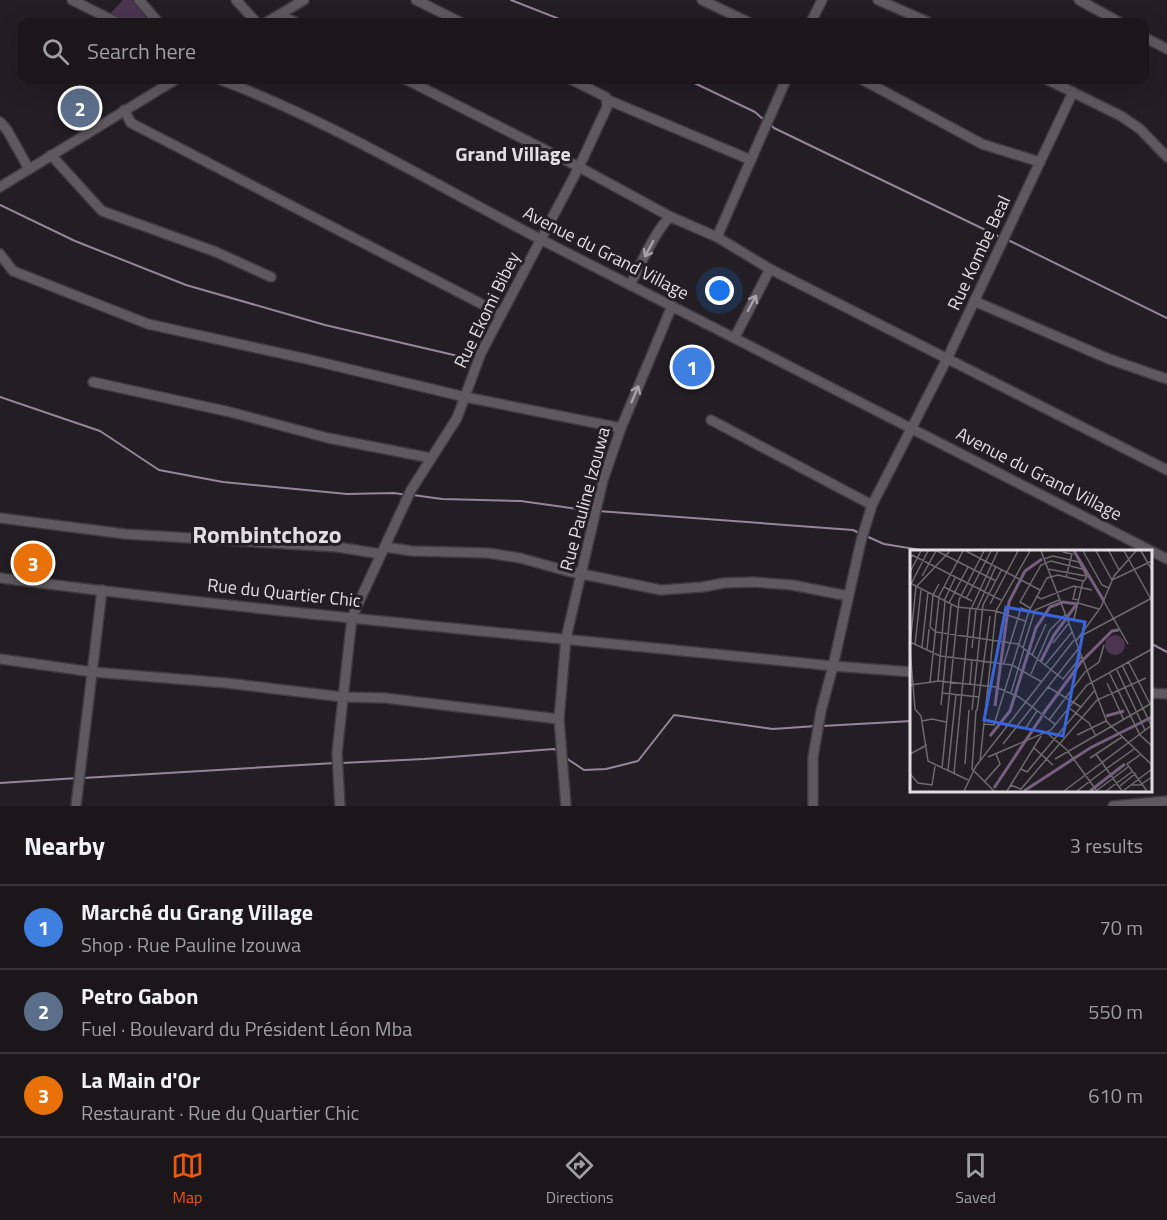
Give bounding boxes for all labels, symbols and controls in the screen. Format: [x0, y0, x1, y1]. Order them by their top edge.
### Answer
search box [18, 18, 1149, 84]
text: Search here [87, 34, 196, 68]
icon: search [39, 35, 72, 68]
pin: 2 [60, 86, 100, 130]
district label: Grand Village [455, 138, 571, 169]
street label: Rue Kombe Beal [940, 191, 1017, 315]
street label: Avenue du Grand Village [519, 199, 694, 306]
one-way arrow [643, 240, 654, 258]
street label: Rue Ekomi Bibey [447, 247, 527, 373]
your location [705, 276, 734, 305]
one-way arrow [747, 295, 759, 313]
pin: 1 [672, 344, 712, 389]
one-way arrow [630, 385, 641, 404]
street label: Avenue du Grand Village [952, 420, 1127, 527]
street label: Rue Pauline Izouwa [552, 424, 617, 574]
district label: Rombintchozo [192, 516, 342, 552]
pin: 3 [14, 540, 52, 586]
inset map [910, 550, 1152, 791]
street label: Rue du Quartier Chic [206, 571, 362, 614]
text: Nearby [24, 826, 105, 865]
text: 3 results [1070, 830, 1143, 861]
text: Marché du Grang Village [81, 895, 313, 929]
text: 1 [38, 912, 49, 943]
text: 70 m [1099, 912, 1143, 943]
text: Shop · Rue Pauline Izouwa [81, 929, 301, 960]
text: Petro Gabon [81, 979, 198, 1013]
text: 2 [38, 996, 49, 1027]
text: 550 m [1088, 996, 1143, 1027]
text: Fuel · Boulevard du Président Léon Mba [81, 1013, 412, 1044]
text: La Main d'Or [81, 1063, 200, 1097]
text: 3 [38, 1080, 49, 1111]
text: 610 m [1088, 1080, 1143, 1111]
text: Restaurant · Rue du Quartier Chic [81, 1097, 359, 1128]
tab: Map [171, 1149, 204, 1209]
tab: Directions [546, 1149, 614, 1209]
tab: Saved [955, 1149, 996, 1209]

